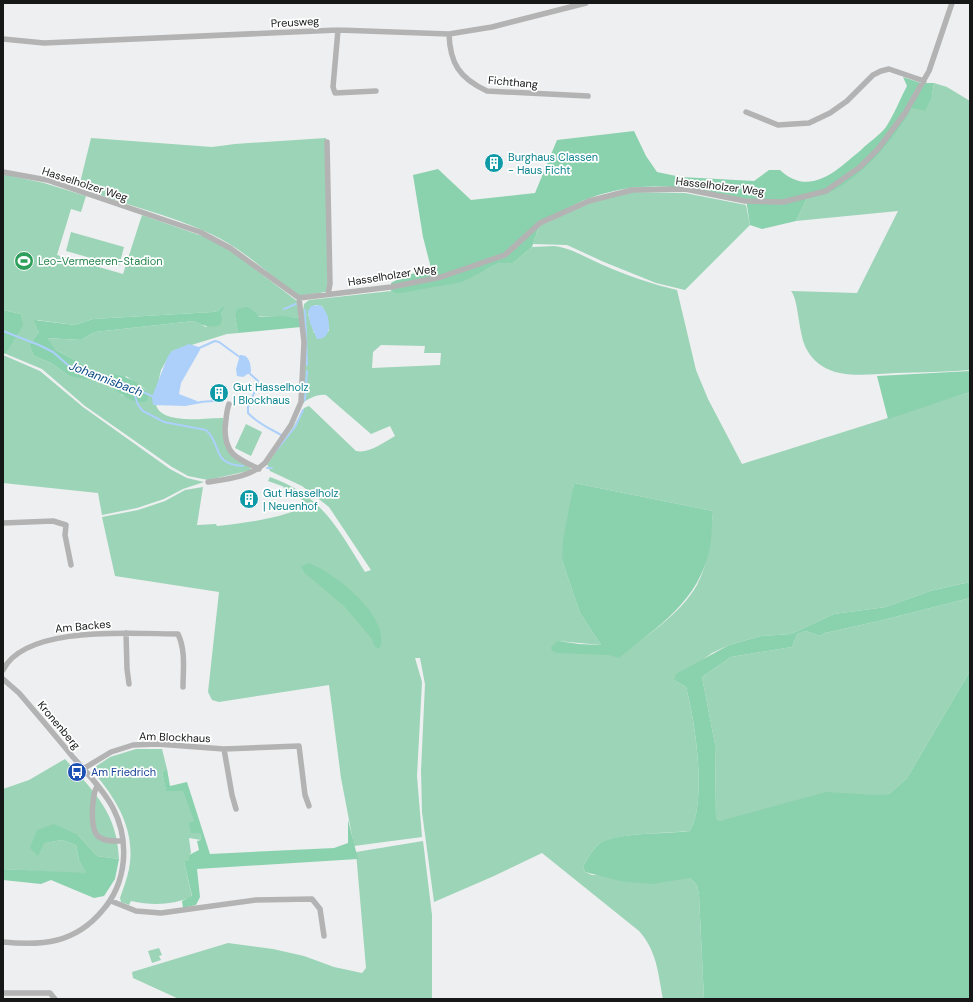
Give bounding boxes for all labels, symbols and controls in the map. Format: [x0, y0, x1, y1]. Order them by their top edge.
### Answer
street label: Preusweg [270, 14, 320, 30]
street label: Fichthang [487, 73, 539, 91]
place label: Burghaus Classen - Haus Ficht [508, 150, 598, 177]
building icon: Burghaus Classen - Haus Ficht [483, 152, 505, 174]
street label: Hasselholzer Weg [40, 164, 130, 204]
street label: Hasselholzer Weg [675, 174, 765, 198]
sports icon: Leo-Vermeeren-Stadion [13, 250, 35, 272]
place label: Leo-Vermeeren-Stadion [38, 254, 163, 268]
street label: Hasselholzer Weg [347, 261, 437, 289]
water label: Johannisbach [67, 358, 145, 400]
place label: Gut Hasselholz | Blockhaus [233, 380, 308, 407]
building icon: Gut Hasselholz | Blockhaus [208, 382, 230, 404]
place label: Gut Hasselholz | Neuenhof [263, 486, 338, 513]
building icon: Gut Hasselholz | Neuenhof [238, 488, 260, 510]
street label: Am Backes [55, 617, 111, 635]
street label: Kronenberg [35, 698, 83, 752]
street label: Am Blockhaus [139, 729, 211, 745]
bus stop icon: Am Friedrich [66, 761, 88, 783]
place label: Am Friedrich [91, 765, 156, 779]

